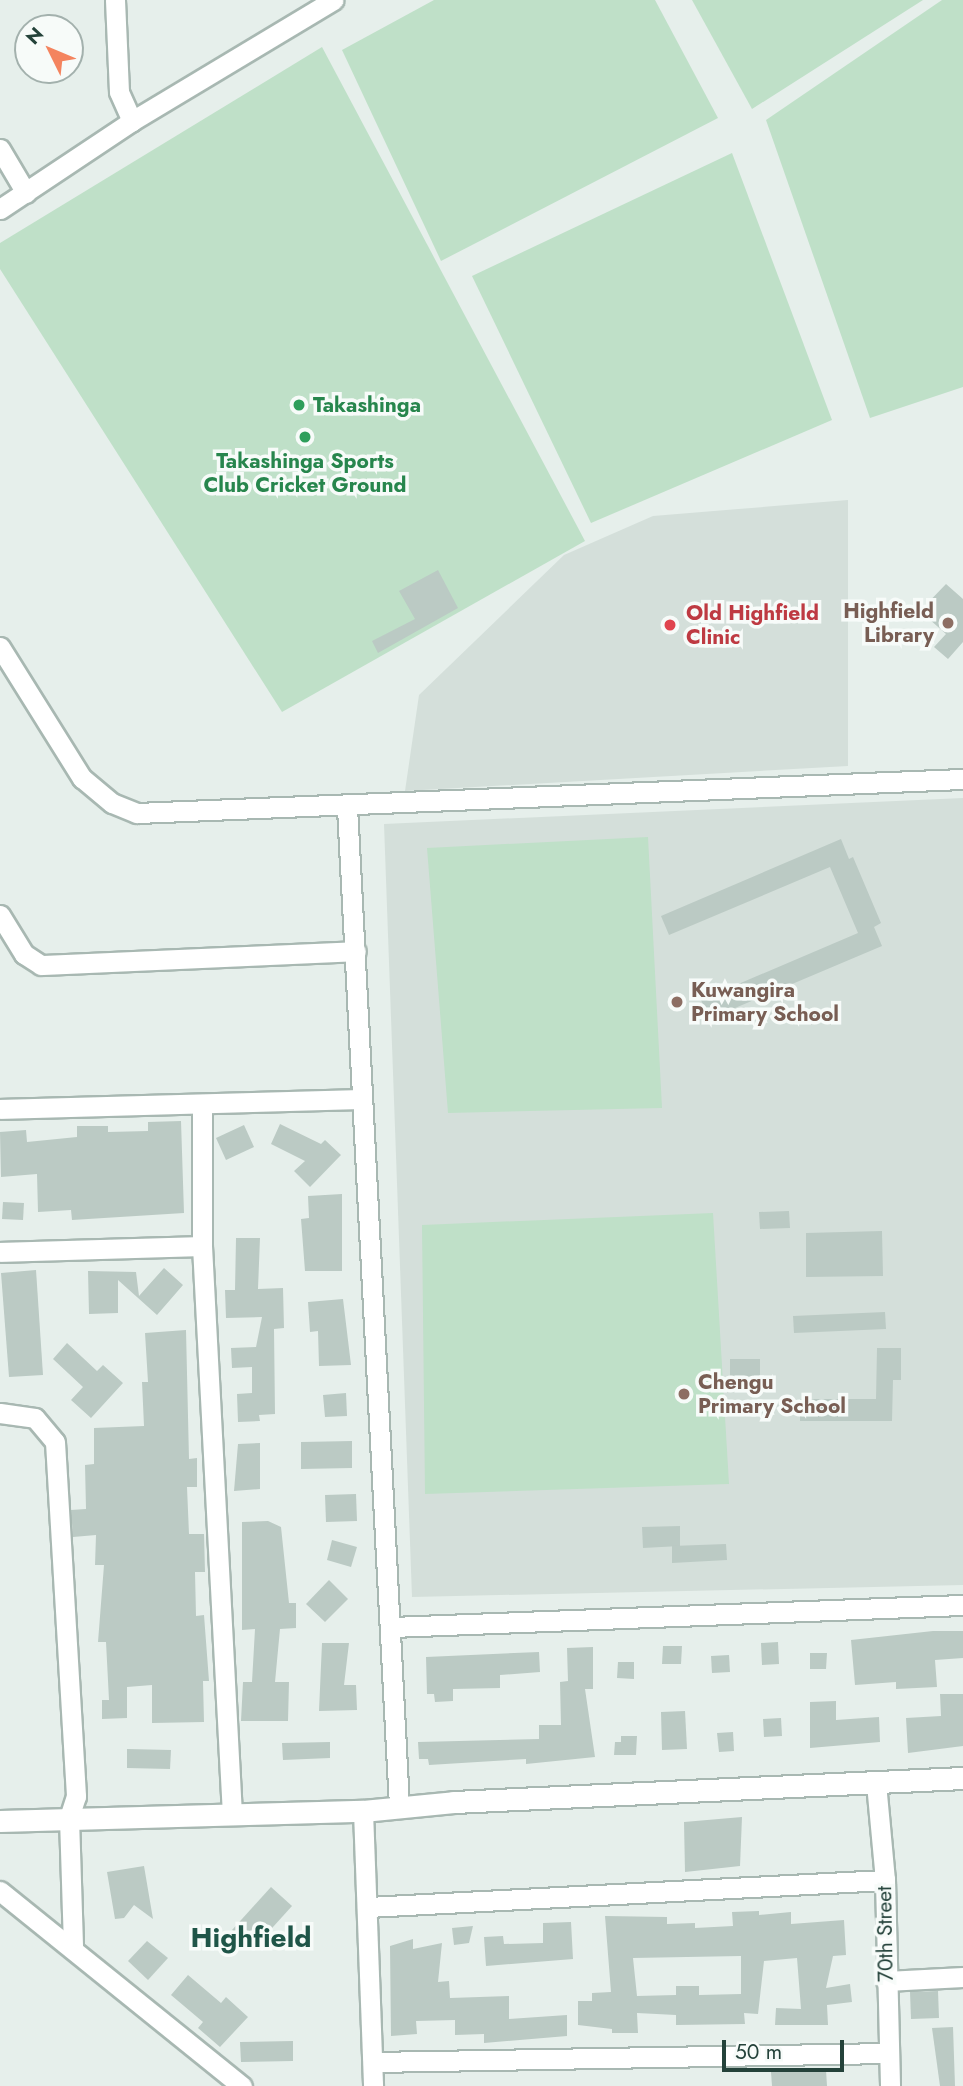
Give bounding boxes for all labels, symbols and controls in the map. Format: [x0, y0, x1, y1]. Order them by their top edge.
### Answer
north arrow [14, 14, 84, 84]
text: N [20, 21, 50, 50]
place label: Takashinga [313, 392, 421, 418]
marker: Takashinga [291, 397, 307, 413]
marker: Takashinga Sports Club Cricket Ground [297, 429, 313, 445]
place label: Takashinga Sports Club Cricket Ground [204, 448, 406, 498]
place label: Highfield Library [843, 598, 934, 648]
place label: Old Highfield Clinic [686, 600, 819, 650]
marker: Old Highfield Clinic [660, 615, 680, 635]
marker: Highfield Library [940, 615, 956, 631]
place label: Kuwangira Primary School [691, 977, 839, 1027]
marker: Kuwangira Primary School [669, 994, 685, 1010]
place label: Chengu Primary School [698, 1369, 846, 1419]
marker: Chengu Primary School [676, 1386, 692, 1402]
street label: 70th Street [872, 1886, 898, 1982]
district label: Highfield [191, 1921, 311, 1955]
scale bar [725, 2026, 848, 2070]
text: 50 m [735, 2037, 782, 2067]

